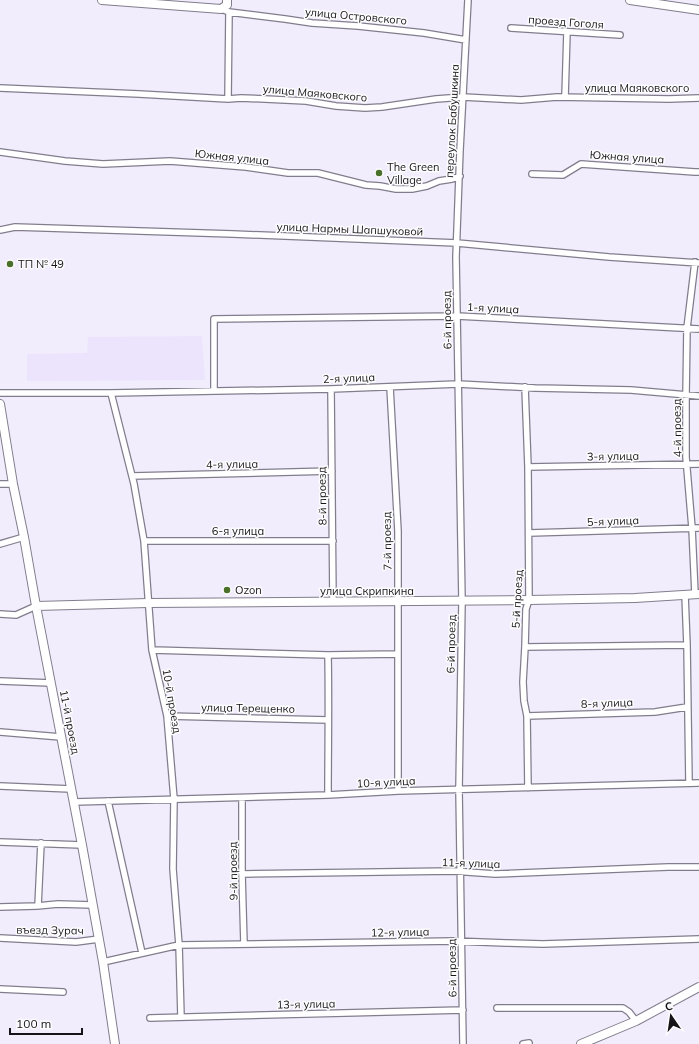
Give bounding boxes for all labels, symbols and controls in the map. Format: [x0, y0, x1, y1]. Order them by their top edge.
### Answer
street label: улица Островского [304, 5, 408, 27]
street label: проезд Гоголя [528, 12, 604, 32]
street label: переулок Бабушкина [442, 64, 462, 178]
street label: улица Маяковского [262, 81, 368, 105]
street label: улица Маяковского [585, 81, 689, 95]
street label: Южная улица [194, 146, 270, 168]
street label: Южная улица [589, 147, 665, 167]
place label: The Green Village [387, 160, 439, 187]
marker: The Green Village [374, 168, 384, 178]
street label: улица Нармы Шапшуковой [276, 219, 424, 239]
place label: ТП № 49 [18, 257, 64, 271]
marker: ТП № 49 [5, 259, 15, 269]
street label: 6-й проезд [439, 290, 455, 350]
street label: 1-я улица [467, 300, 519, 316]
street label: 2-я улица [323, 370, 375, 386]
street label: 4-й проезд [669, 398, 685, 458]
street label: 3-я улица [587, 449, 639, 463]
street label: 4-я улица [206, 457, 258, 471]
street label: 8-й проезд [314, 466, 330, 526]
street label: 7-й проезд [379, 511, 395, 571]
street label: 5-я улица [587, 513, 639, 529]
street label: 6-я улица [212, 524, 264, 538]
street label: 5-й проезд [508, 569, 526, 629]
place label: Ozon [235, 583, 262, 597]
street label: улица Скрипкина [320, 584, 414, 598]
marker: Ozon [222, 585, 232, 595]
street label: 6-й проезд [443, 614, 459, 674]
street label: 10-й проезд [159, 668, 185, 735]
street label: 11-й проезд [57, 689, 83, 756]
street label: 8-я улица [581, 695, 633, 711]
street label: улица Терещенко [201, 700, 295, 716]
street label: 10-я улица [356, 773, 416, 791]
street label: 9-й проезд [225, 841, 241, 901]
street label: 11-я улица [441, 855, 501, 871]
street label: въезд Зурач [16, 922, 84, 938]
street label: 12-я улица [370, 924, 430, 940]
street label: 6-й проезд [444, 938, 460, 998]
street label: 13-я улица [276, 996, 336, 1012]
north arrow [651, 996, 691, 1036]
text: С [663, 998, 674, 1014]
scale bar [10, 1010, 82, 1036]
text: 100 m [16, 1016, 51, 1031]

